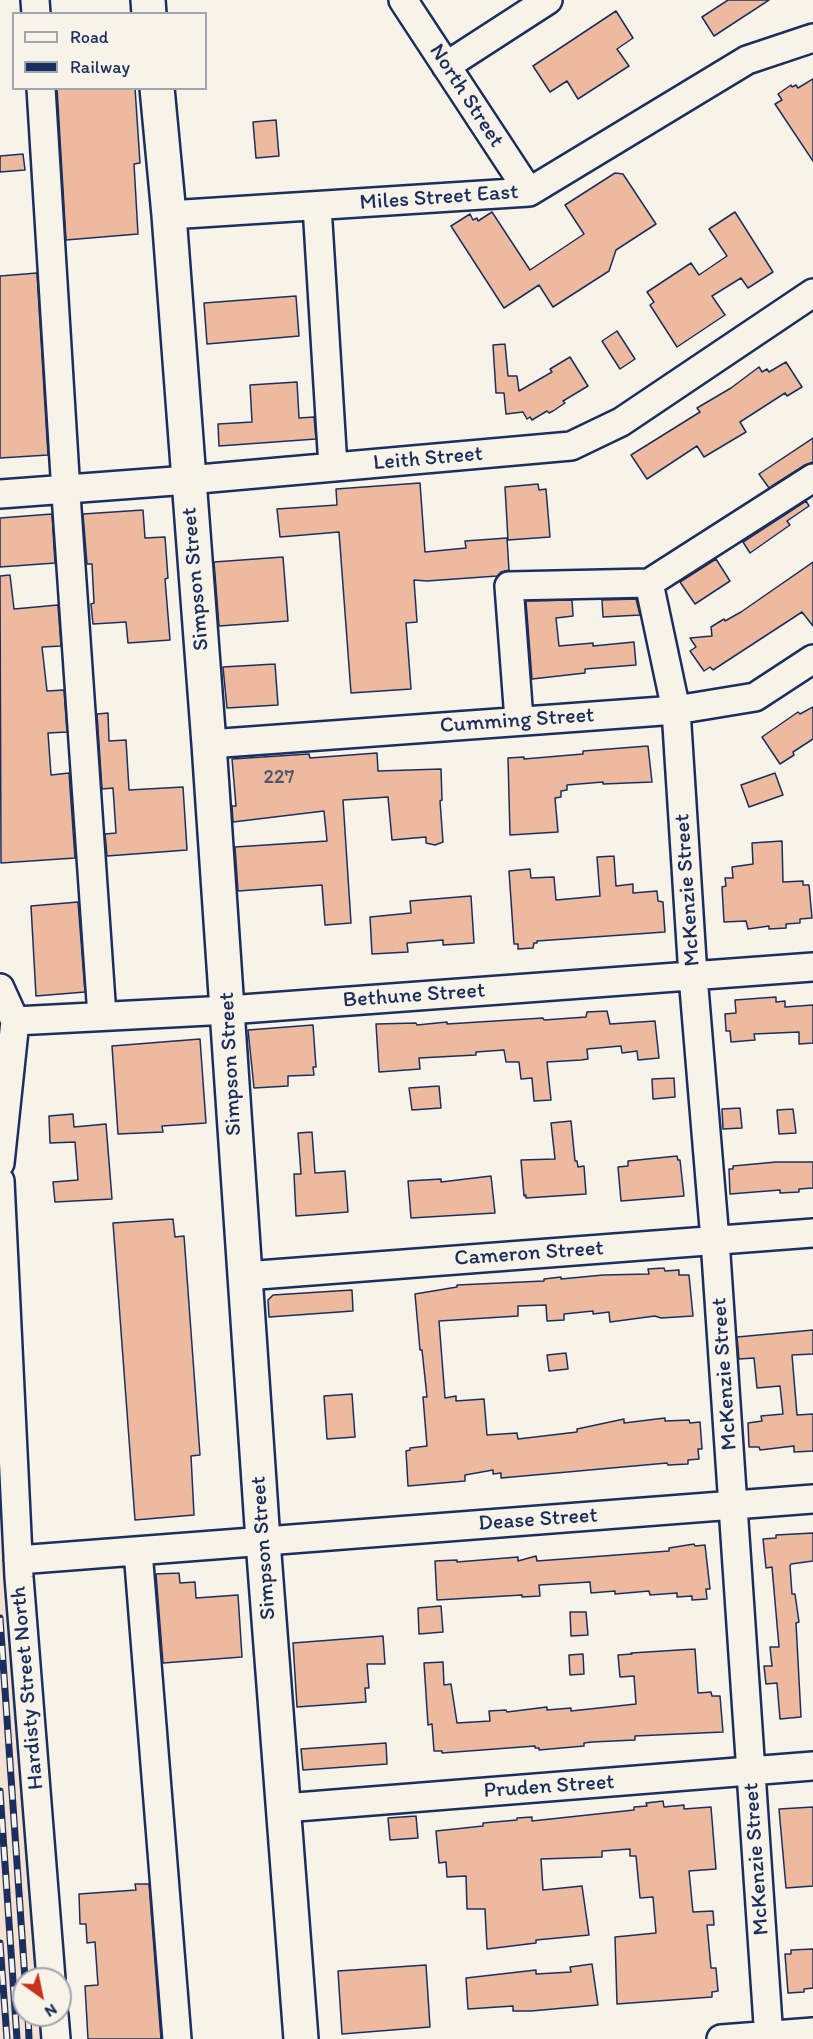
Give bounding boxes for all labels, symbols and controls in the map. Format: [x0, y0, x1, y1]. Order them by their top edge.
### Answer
legend [12, 12, 207, 90]
text: Road [70, 26, 109, 48]
street label: North Street [423, 39, 509, 153]
text: Railway [70, 56, 130, 78]
street label: Miles Street East [359, 179, 519, 217]
street label: Leith Street [372, 441, 484, 477]
street label: Simpson Street [177, 506, 215, 652]
street label: Cumming Street [439, 702, 595, 740]
house number: 227 [264, 766, 294, 790]
street label: McKenzie Street [669, 813, 707, 967]
street label: Bethune Street [342, 978, 486, 1014]
street label: Simpson Street [214, 991, 248, 1137]
street label: Cameron Street [453, 1236, 605, 1272]
street label: McKenzie Street [706, 1297, 744, 1451]
street label: Simpson Street [246, 1475, 282, 1621]
street label: Dease Street [478, 1503, 598, 1537]
street label: Hardisty Street North [6, 1585, 50, 1791]
street label: Pruden Street [483, 1769, 615, 1805]
street label: McKenzie Street [738, 1782, 776, 1936]
north arrow [12, 1967, 72, 2027]
text: N [41, 2000, 61, 2022]

